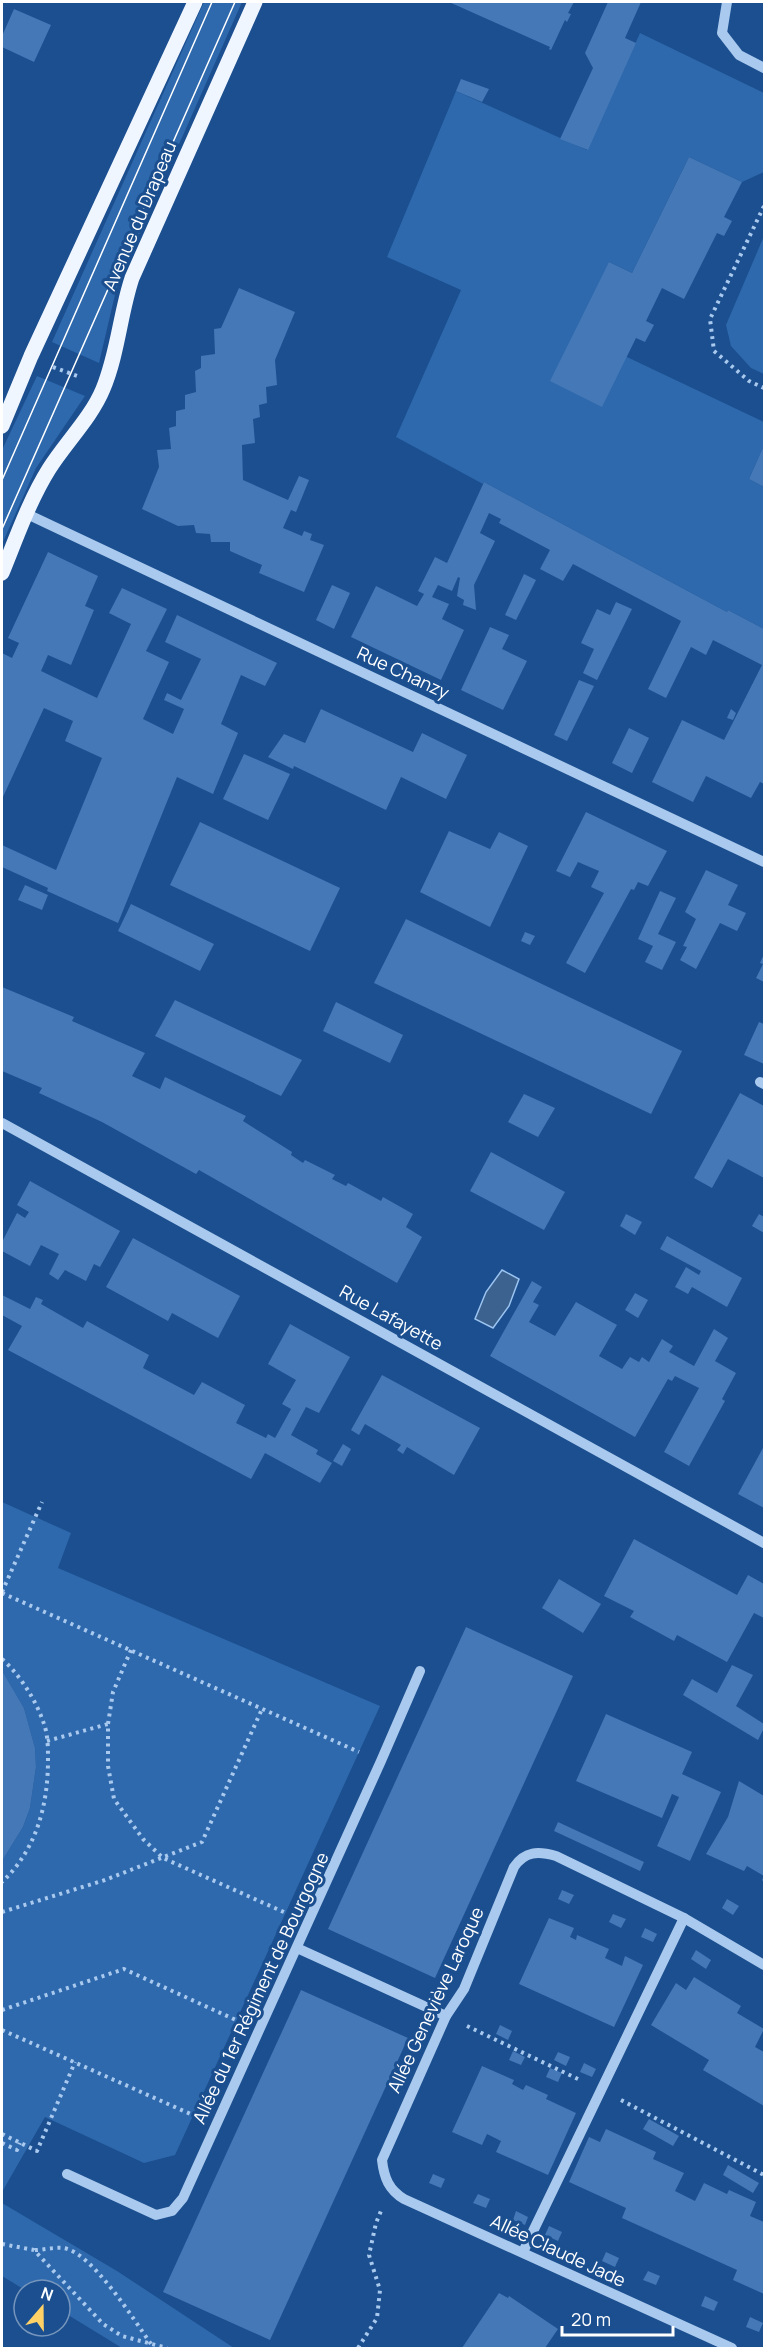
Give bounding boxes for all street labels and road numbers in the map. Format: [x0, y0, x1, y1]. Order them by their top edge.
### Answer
street label: Avenue du Drapeau [97, 137, 181, 294]
street label: Rue Chanzy [353, 640, 454, 704]
street label: Rue Lafayette [336, 1279, 447, 1355]
street label: Allée du 1er Régiment de Bourgogne [186, 1848, 334, 2127]
street label: Allée Geneviève Laroque [381, 1903, 489, 2096]
street label: Allée Claude Jade [487, 2208, 630, 2292]

